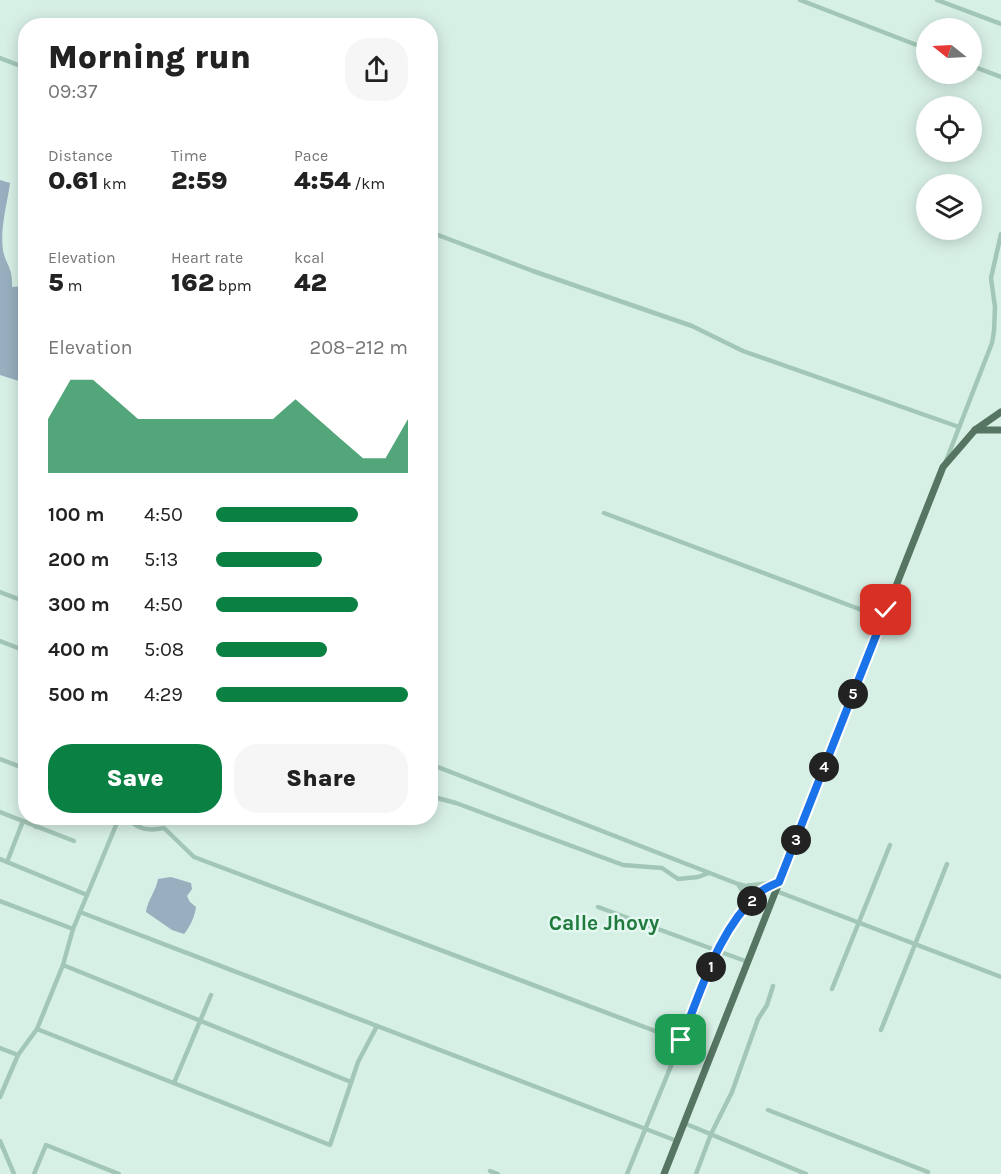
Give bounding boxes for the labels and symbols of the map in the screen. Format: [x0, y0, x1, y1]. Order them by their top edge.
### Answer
north arrow [916, 18, 982, 84]
pin [860, 584, 911, 635]
pin: 5 [838, 679, 868, 709]
pin: 4 [809, 752, 839, 782]
pin: 3 [781, 825, 811, 855]
pin: 2 [737, 886, 767, 916]
district label: Calle Jhovy [549, 911, 660, 935]
pin: 1 [696, 952, 726, 982]
pin [655, 1014, 706, 1065]

